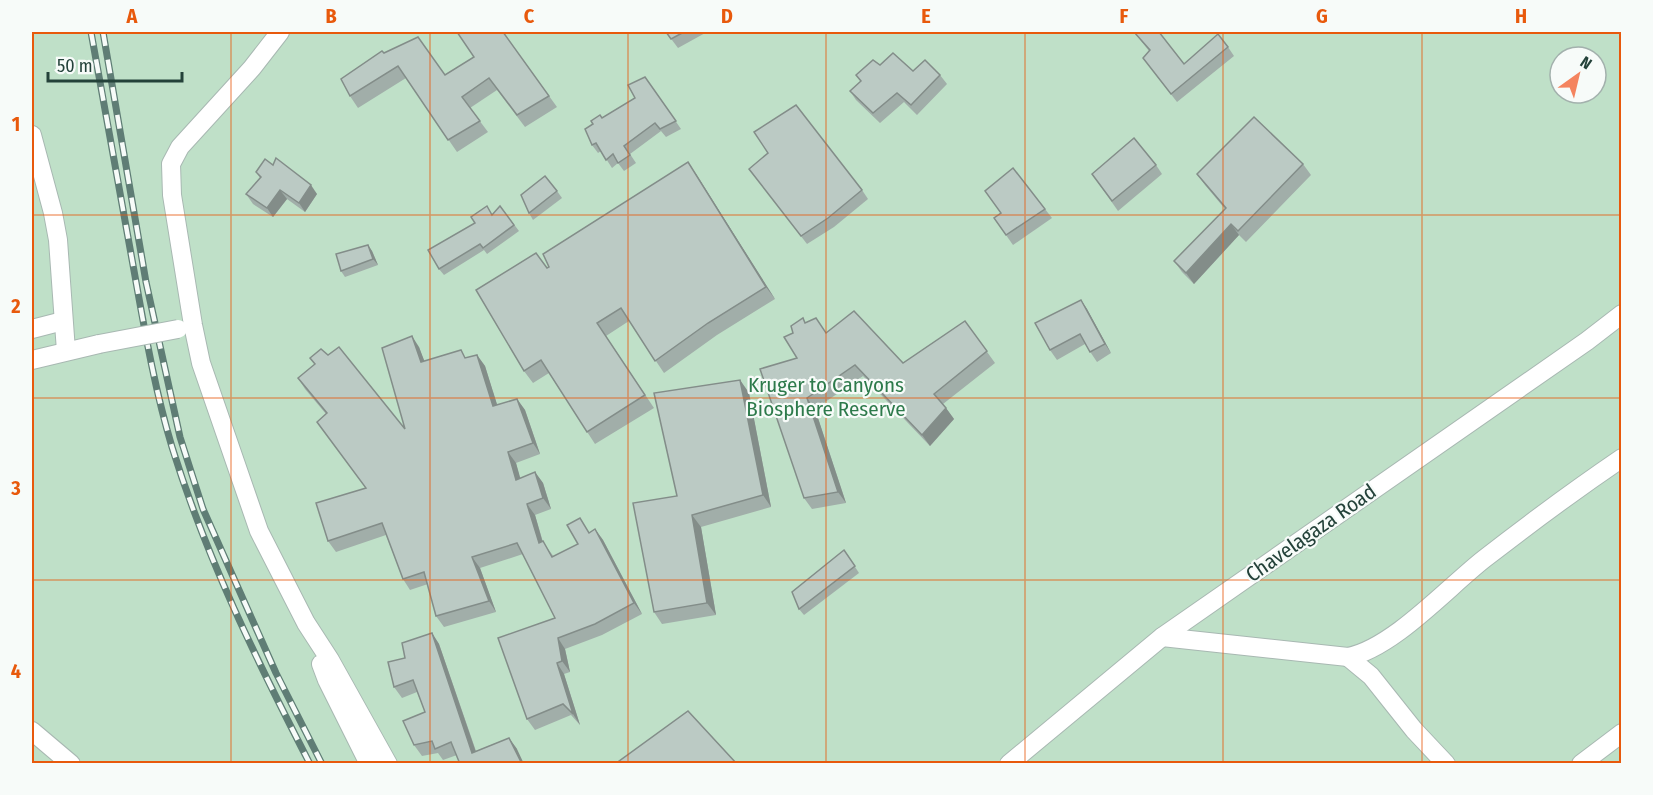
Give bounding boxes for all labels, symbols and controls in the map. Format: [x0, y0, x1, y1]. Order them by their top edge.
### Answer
text: A [126, 4, 139, 28]
text: B [325, 4, 337, 28]
text: C [524, 4, 535, 28]
text: D [721, 4, 733, 28]
text: E [921, 4, 931, 28]
text: F [1120, 4, 1129, 28]
text: G [1316, 4, 1328, 28]
text: H [1515, 4, 1527, 28]
scale bar [48, 45, 182, 83]
north arrow [1548, 45, 1608, 105]
text: N [1577, 52, 1595, 74]
text: 50 m [57, 55, 93, 77]
text: 1 [12, 112, 20, 136]
text: 2 [10, 294, 21, 318]
park label: Kruger to Canyons Biosphere Reserve [746, 372, 906, 422]
text: 3 [10, 476, 21, 500]
street label: Chavelagaza Road [1241, 478, 1381, 588]
text: 4 [11, 659, 21, 683]

